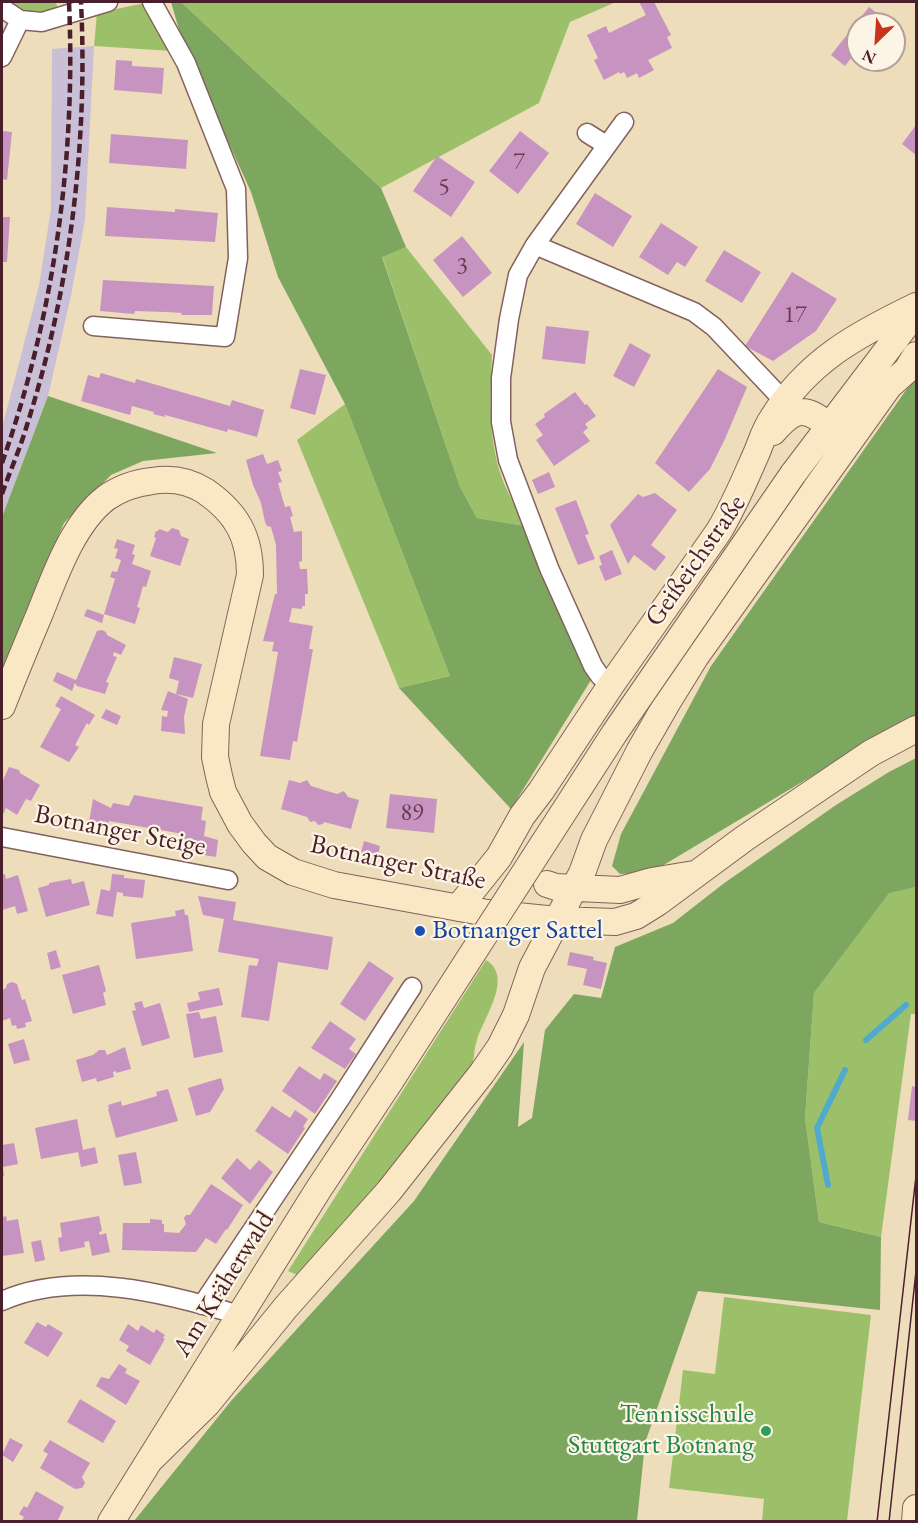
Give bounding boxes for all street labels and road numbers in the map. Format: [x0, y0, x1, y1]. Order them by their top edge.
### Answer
street label: Geißeichstraße [639, 489, 753, 633]
street label: Botnanger Steige [31, 798, 209, 864]
street label: Botnanger Straße [307, 829, 489, 897]
street label: Am Kräherwald [166, 1205, 282, 1363]

